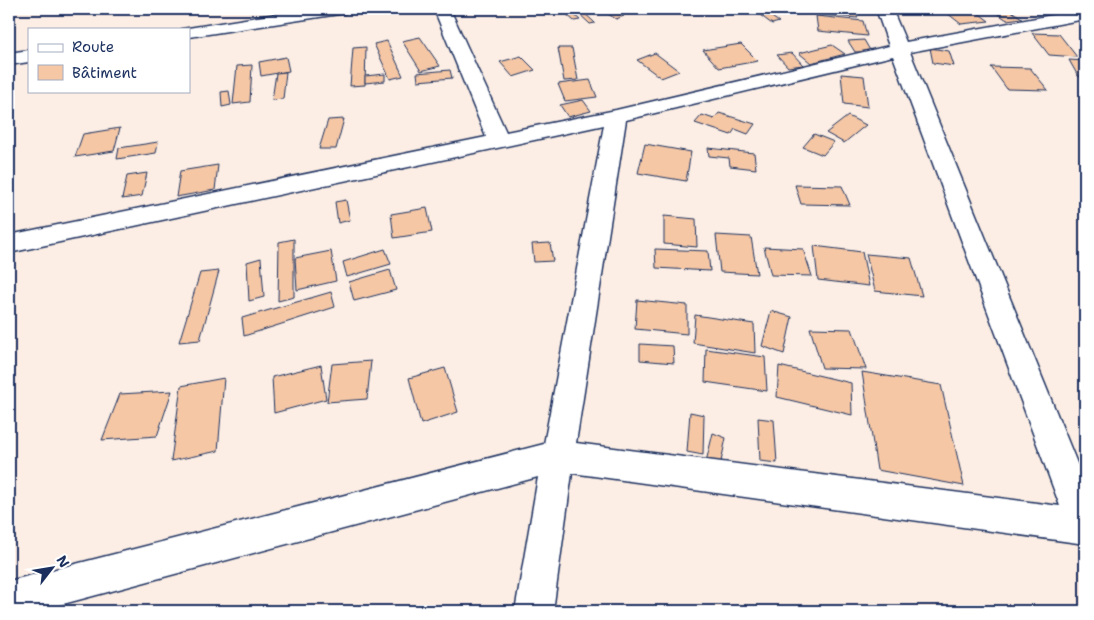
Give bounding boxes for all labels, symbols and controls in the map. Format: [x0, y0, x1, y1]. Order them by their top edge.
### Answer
legend [28, 28, 190, 92]
text: Route [72, 37, 114, 57]
text: Bâtiment [72, 63, 137, 83]
north arrow [28, 542, 78, 592]
text: N [53, 552, 74, 571]

